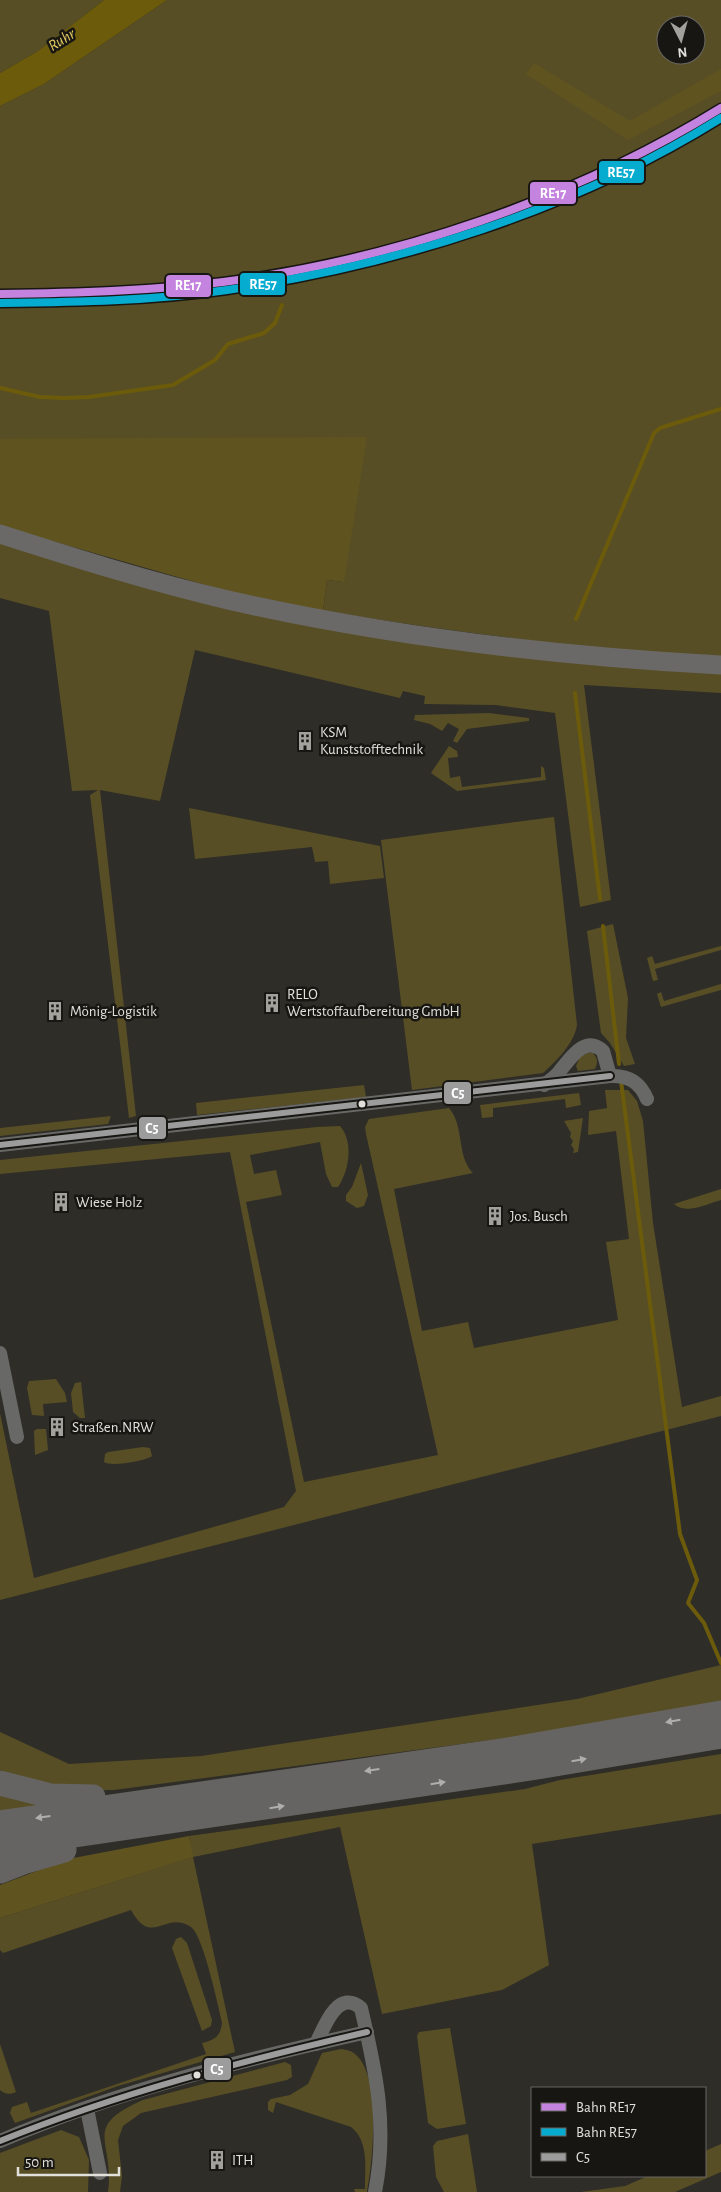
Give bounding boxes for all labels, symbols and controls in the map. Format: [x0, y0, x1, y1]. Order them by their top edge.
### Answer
north arrow [656, 15, 706, 65]
water label: Ruhr [45, 25, 78, 54]
text: N [677, 44, 688, 59]
line badge: RE57 [598, 160, 645, 184]
text: RE57 [607, 166, 635, 180]
line badge: RE17 [529, 181, 577, 205]
text: RE17 [540, 187, 566, 201]
line badge: RE57 [239, 272, 286, 296]
line badge: RE17 [165, 274, 212, 298]
text: RE57 [249, 278, 277, 292]
text: RE17 [175, 279, 201, 293]
place label: KSM Kunststofftechnik [320, 725, 423, 757]
building icon: KSM Kunststofftechnik [294, 730, 316, 752]
place label: RELO Wertstoffaufbereitung GmbH [287, 987, 460, 1019]
building icon: RELO Wertstoffaufbereitung GmbH [261, 992, 283, 1014]
building icon: Mönig-Logistik [44, 1000, 66, 1022]
place label: Mönig-Logistik [70, 1004, 157, 1019]
line badge: C5 [443, 1081, 472, 1105]
text: C5 [451, 1087, 465, 1101]
unlabelled marker [357, 1099, 367, 1109]
line badge: C5 [138, 1116, 167, 1140]
text: C5 [145, 1122, 159, 1136]
building icon: Wiese Holz [50, 1191, 72, 1213]
place label: Wiese Holz [76, 1195, 142, 1210]
building icon: Jos. Busch [484, 1205, 506, 1227]
place label: Jos. Busch [510, 1209, 568, 1224]
building icon: Straßen.NRW [46, 1416, 68, 1438]
place label: Straßen.NRW [72, 1420, 154, 1435]
one-way arrow [665, 1718, 681, 1726]
one-way arrow [572, 1756, 588, 1764]
one-way arrow [364, 1766, 380, 1774]
one-way arrow [430, 1778, 446, 1786]
one-way arrow [270, 1802, 286, 1810]
one-way arrow [35, 1813, 51, 1821]
line badge: C5 [203, 2057, 232, 2081]
text: C5 [210, 2063, 224, 2077]
unlabelled marker [192, 2070, 202, 2080]
legend [531, 2087, 706, 2177]
text: Bahn RE17 [576, 2100, 636, 2115]
text: Bahn RE57 [576, 2125, 637, 2140]
scale bar [18, 2144, 119, 2176]
building icon: ITH [206, 2149, 228, 2171]
text: C5 [576, 2150, 590, 2165]
place label: ITH [232, 2153, 253, 2168]
text: 50 m [25, 2155, 54, 2170]

